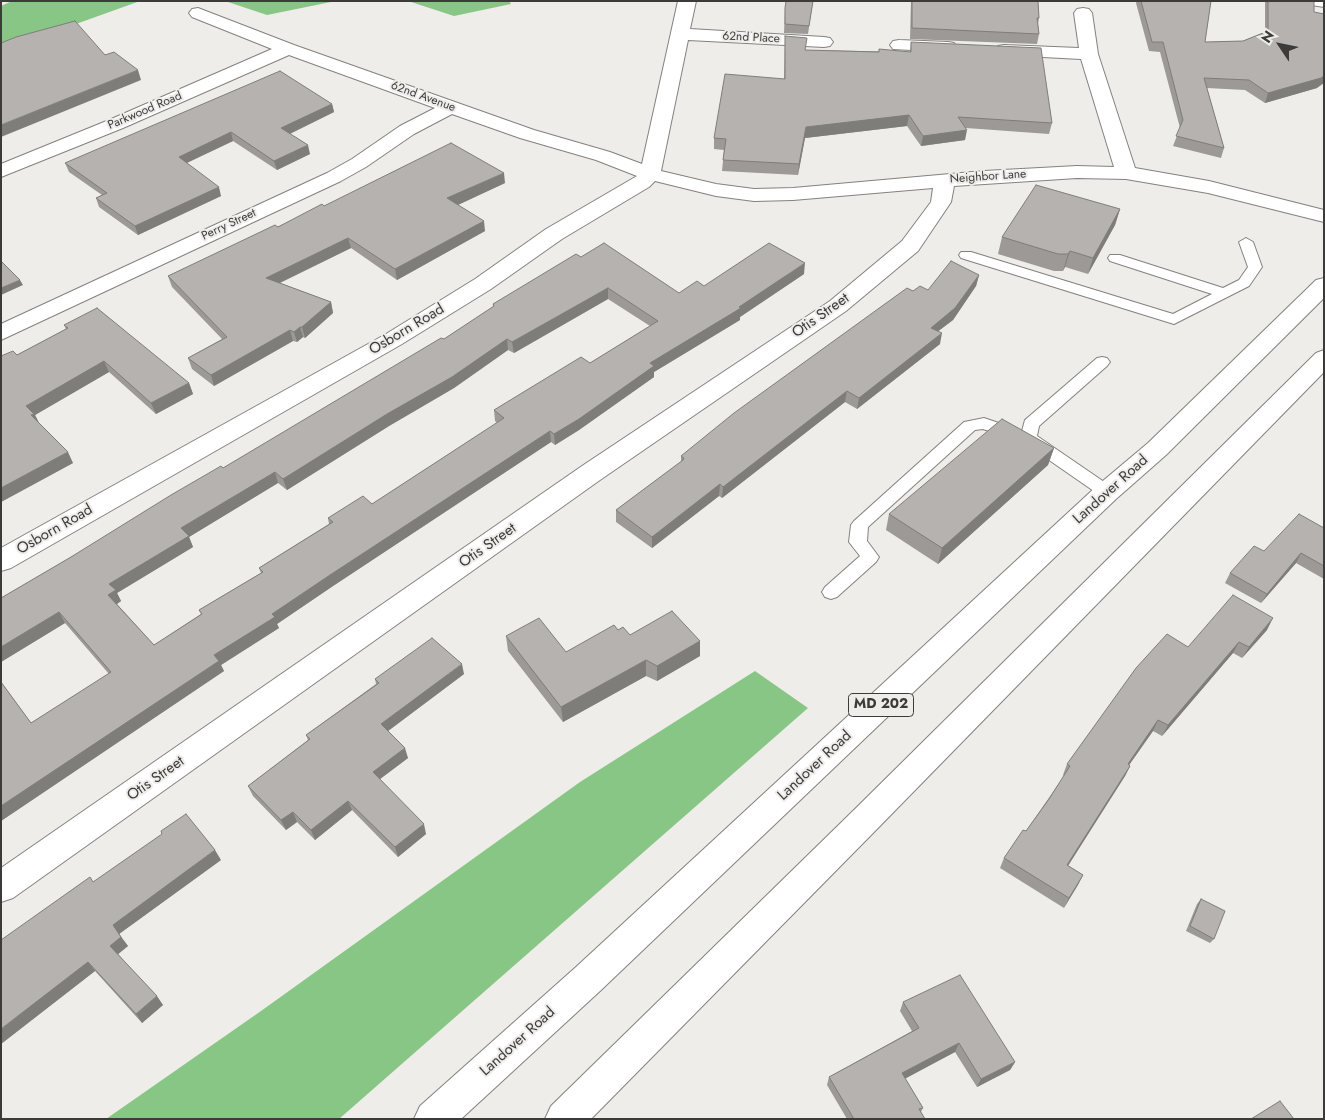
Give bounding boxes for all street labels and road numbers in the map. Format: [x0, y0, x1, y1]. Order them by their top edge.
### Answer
street label: 62nd Place [722, 29, 780, 47]
street label: 62nd Avenue [389, 79, 457, 115]
street label: Parkwood Road [106, 89, 184, 133]
street label: Neighbor Lane [949, 167, 1027, 187]
street label: Perry Street [199, 206, 259, 244]
street label: Otis Street [789, 290, 853, 342]
street label: Osborn Road [366, 301, 448, 359]
street label: Landover Road [1070, 452, 1152, 528]
street label: Osborn Road [14, 501, 96, 559]
street label: Otis Street [456, 520, 520, 572]
road number: MD 202 [848, 694, 914, 716]
street label: Landover Road [774, 727, 856, 805]
street label: Otis Street [124, 753, 188, 805]
street label: Landover Road [477, 1004, 559, 1080]

